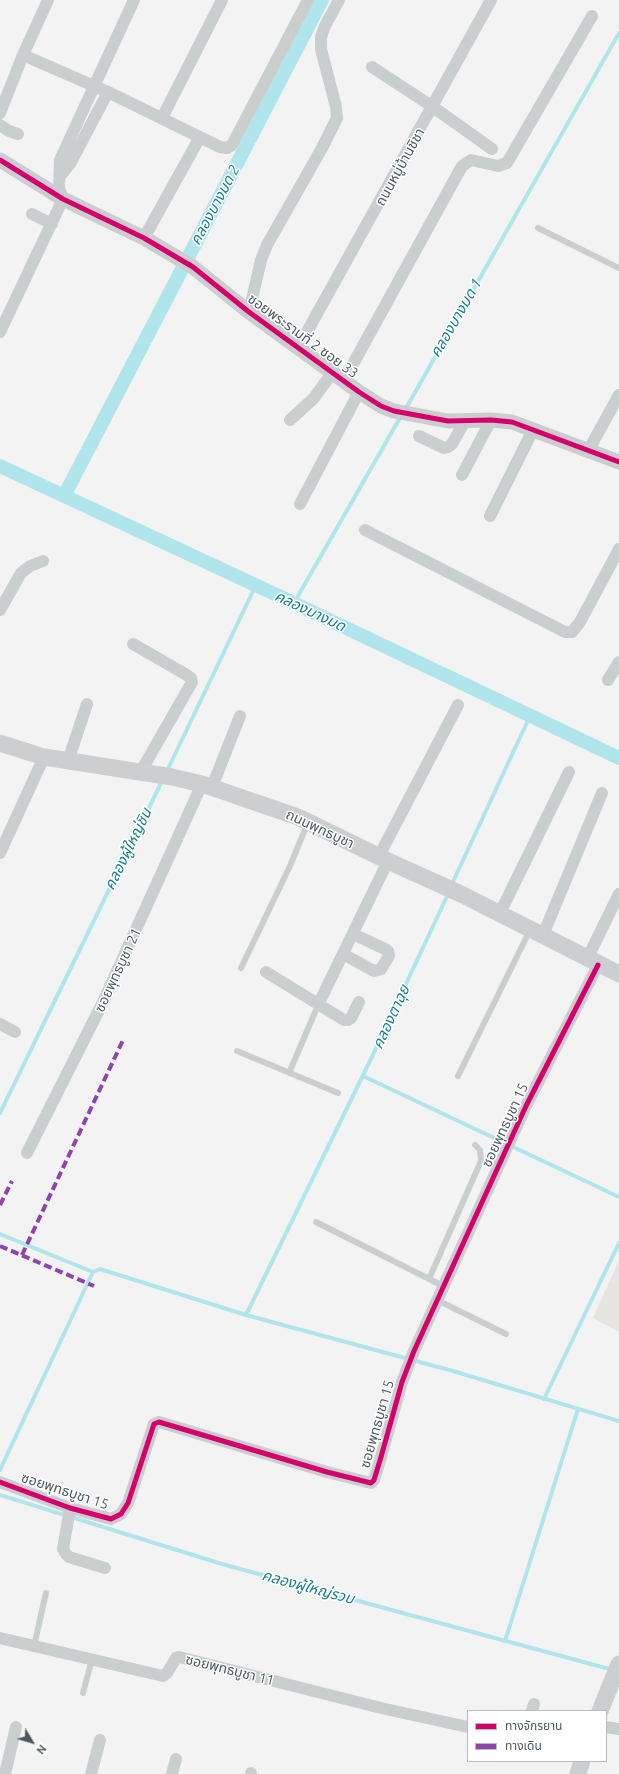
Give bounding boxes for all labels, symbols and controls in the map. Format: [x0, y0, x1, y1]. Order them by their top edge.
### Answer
street label: ถนนหมู่บ้านชิชา [372, 125, 428, 209]
water label: คลองบางมด 2 [186, 162, 244, 248]
water label: คลองบางมด 1 [426, 275, 486, 361]
street label: ซอยพระรามที่ 2 ซอย 33 [244, 290, 362, 382]
water label: คลองบางมด [272, 587, 348, 635]
water label: คลองผู้ใหญ่ชิน [101, 805, 155, 893]
street label: ถนนพุทธบูชา [283, 806, 357, 852]
street label: ซอยพุทธบูชา 21 [91, 925, 145, 1015]
water label: คลองตาฉุย [368, 982, 414, 1052]
street label: ซอยพุทธบูชา 15 [478, 1080, 532, 1170]
street label: ซอยพุทธบูชา 15 [356, 1378, 398, 1470]
street label: ซอยพุทธบูชา 15 [19, 1469, 111, 1513]
water label: คลองผู้ใหญ่รวบ [260, 1566, 356, 1608]
street label: ซอยพุทธบูชา 11 [184, 1651, 276, 1689]
legend [467, 1710, 607, 1762]
text: ทางจักรยาน [505, 1719, 562, 1732]
north arrow [12, 1722, 52, 1762]
text: ทางเดิน [505, 1739, 542, 1752]
text: N [34, 1742, 49, 1756]

